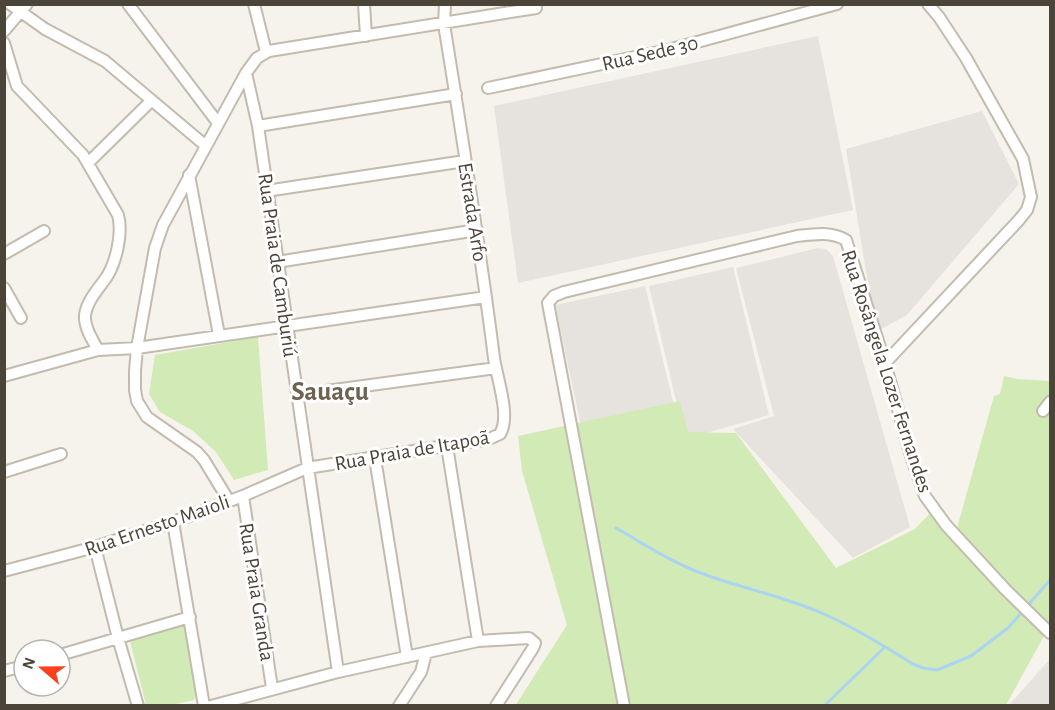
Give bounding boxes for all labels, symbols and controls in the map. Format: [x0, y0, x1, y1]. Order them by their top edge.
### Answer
street label: Rua Sede 30 [600, 32, 700, 75]
street label: Estrada Arfo [454, 161, 491, 263]
street label: Rua Praia de Camburiú [254, 172, 301, 359]
street label: Rua Rosângela Lozer Fernandes [837, 247, 936, 495]
district label: Sauaçu [291, 378, 369, 405]
street label: Rua Praia de Itapoã [333, 426, 491, 474]
street label: Rua Ernesto Maioli [82, 491, 232, 560]
street label: Rua Praia Granda [235, 521, 278, 663]
north arrow [12, 638, 72, 698]
text: N [19, 655, 38, 671]

